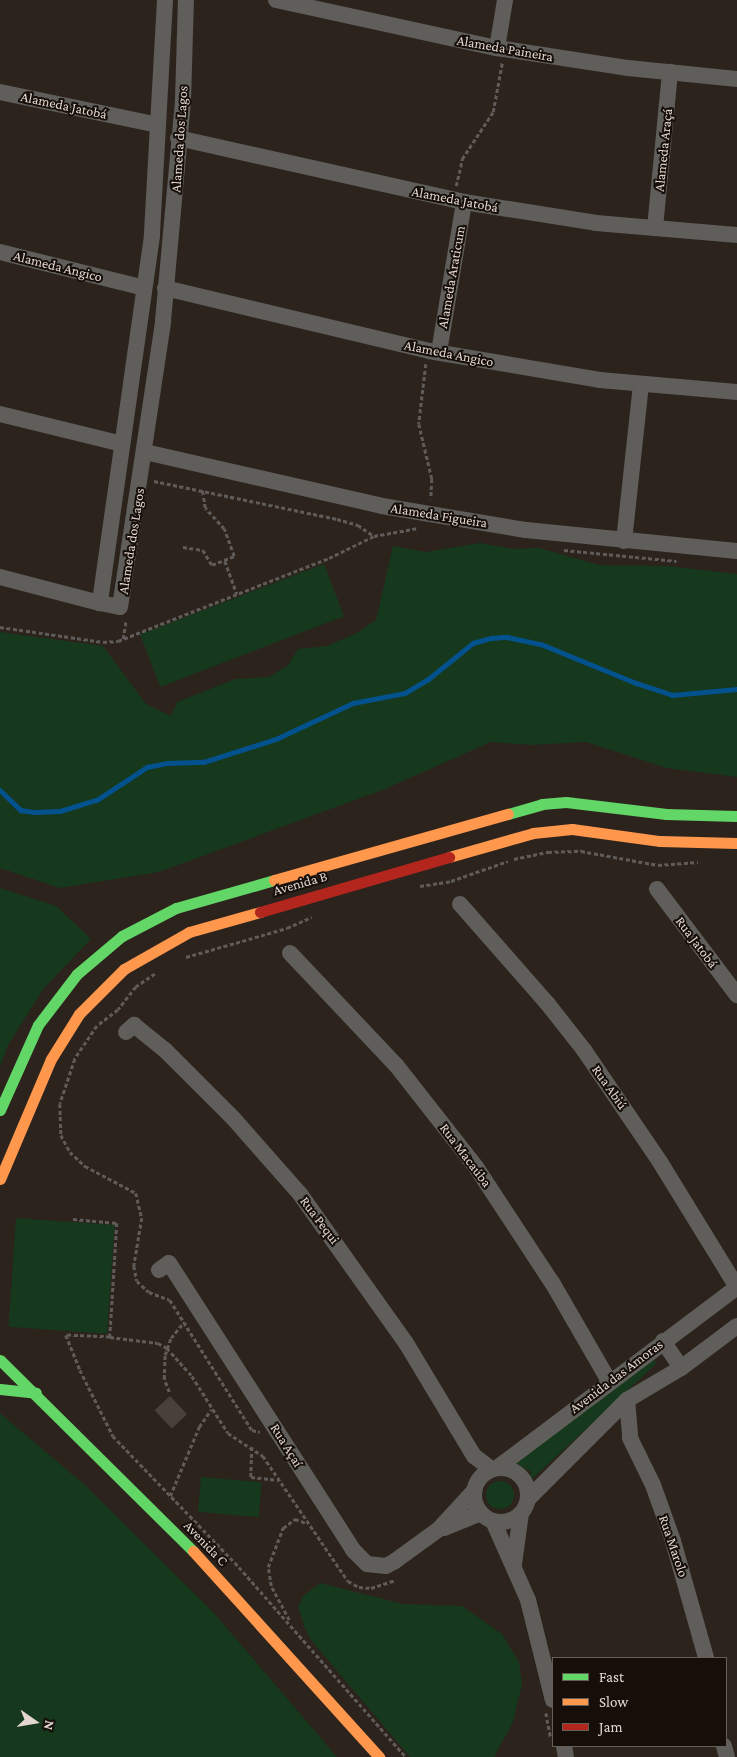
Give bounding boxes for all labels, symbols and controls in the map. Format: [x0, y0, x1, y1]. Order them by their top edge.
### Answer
street label: Alameda Paineira [456, 31, 554, 65]
street label: Alameda dos Lagos [167, 85, 191, 193]
street label: Alameda Jatobá [19, 88, 109, 122]
street label: Alameda Araçá [650, 108, 676, 192]
street label: Alameda Jatobá [410, 182, 500, 216]
street label: Alameda Araticum [434, 224, 468, 330]
street label: Alameda Angico [12, 247, 104, 285]
street label: Alameda Angico [403, 336, 495, 370]
street label: Alameda dos Lagos [114, 487, 148, 595]
street label: Alameda Figueira [389, 499, 489, 531]
street label: Avenida B [271, 867, 329, 899]
street label: Rua Jatobá [672, 913, 722, 971]
street label: Rua Abiú [589, 1062, 631, 1112]
street label: Rua Macaúba [437, 1120, 495, 1190]
street label: Rua Pequi [297, 1193, 343, 1247]
street label: Avenida das Amoras [566, 1335, 666, 1417]
street label: Rua Açaí [267, 1420, 307, 1470]
street label: Rua Marolo [656, 1513, 692, 1579]
street label: Avenida C [180, 1517, 232, 1569]
legend [552, 1657, 727, 1747]
text: Fast [599, 1669, 624, 1685]
text: Slow [599, 1694, 628, 1710]
north arrow [10, 1697, 60, 1747]
text: N [41, 1719, 58, 1732]
text: Jam [599, 1719, 622, 1735]

